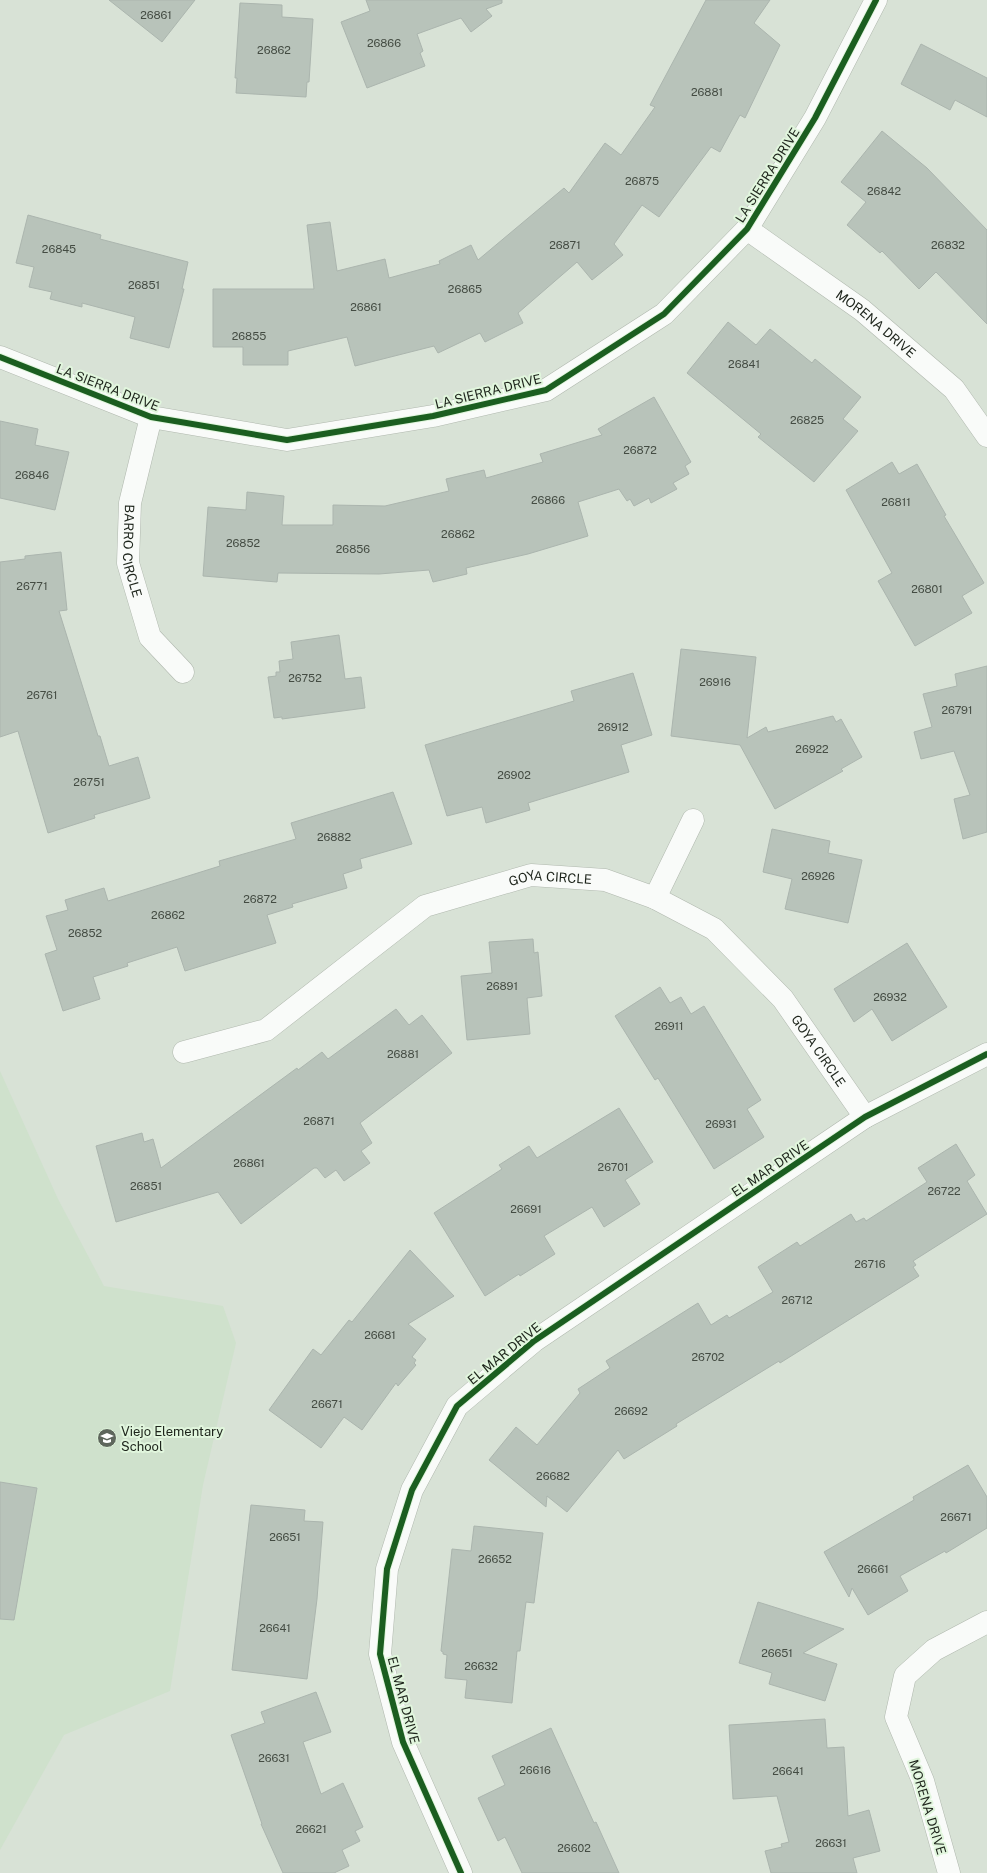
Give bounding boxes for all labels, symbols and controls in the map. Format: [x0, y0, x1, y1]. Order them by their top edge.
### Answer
house number: 26861 [140, 9, 172, 21]
house number: 26866 [367, 37, 401, 49]
house number: 26862 [257, 44, 291, 56]
house number: 26881 [691, 86, 723, 98]
street label: LA SIERRA DRIVE [732, 125, 803, 225]
house number: 26875 [625, 175, 659, 187]
house number: 26842 [867, 185, 901, 197]
house number: 26871 [549, 239, 581, 251]
house number: 26832 [931, 239, 965, 251]
house number: 26845 [42, 243, 76, 255]
house number: 26851 [128, 279, 160, 291]
house number: 26865 [448, 283, 482, 295]
street label: MORENA DRIVE [833, 287, 919, 361]
house number: 26861 [350, 301, 382, 313]
house number: 26855 [232, 330, 266, 342]
house number: 26841 [728, 358, 760, 370]
street label: LA SIERRA DRIVE [54, 361, 161, 414]
street label: LA SIERRA DRIVE [433, 371, 543, 412]
house number: 26825 [790, 414, 824, 426]
house number: 26872 [623, 444, 657, 456]
house number: 26846 [15, 469, 49, 481]
house number: 26866 [531, 494, 565, 506]
house number: 26811 [881, 496, 911, 508]
street label: BARRO CIRCLE [120, 504, 145, 599]
house number: 26862 [441, 528, 475, 540]
house number: 26852 [226, 537, 260, 549]
house number: 26856 [336, 543, 370, 555]
house number: 26771 [16, 580, 48, 592]
house number: 26801 [911, 583, 943, 595]
house number: 26752 [288, 672, 322, 684]
house number: 26916 [699, 676, 731, 688]
house number: 26761 [27, 689, 57, 701]
house number: 26791 [942, 704, 972, 716]
house number: 26912 [597, 721, 629, 733]
house number: 26922 [795, 743, 829, 755]
house number: 26902 [497, 769, 531, 781]
house number: 26751 [73, 776, 105, 788]
house number: 26882 [317, 831, 351, 843]
street label: GOYA CIRCLE [507, 867, 592, 889]
house number: 26926 [801, 870, 835, 882]
house number: 26872 [243, 893, 277, 905]
house number: 26862 [151, 909, 185, 921]
house number: 26852 [68, 927, 102, 939]
house number: 26891 [486, 980, 518, 992]
house number: 26932 [873, 991, 907, 1003]
street label: GOYA CIRCLE [788, 1012, 849, 1090]
house number: 26911 [654, 1020, 684, 1032]
house number: 26881 [387, 1048, 419, 1060]
house number: 26871 [303, 1115, 335, 1127]
house number: 26931 [705, 1118, 737, 1130]
street label: EL MAR DRIVE [729, 1137, 812, 1200]
house number: 26861 [233, 1157, 265, 1169]
house number: 26701 [598, 1161, 628, 1173]
house number: 26851 [130, 1180, 162, 1192]
house number: 26722 [928, 1185, 961, 1197]
house number: 26691 [510, 1203, 542, 1215]
house number: 26716 [854, 1258, 886, 1270]
house number: 26712 [781, 1294, 813, 1306]
street label: EL MAR DRIVE [465, 1319, 544, 1387]
house number: 26681 [364, 1329, 396, 1341]
house number: 26702 [692, 1351, 725, 1363]
house number: 26671 [311, 1398, 343, 1410]
house number: 26692 [614, 1405, 648, 1417]
place label: Viejo Elementary School [121, 1424, 223, 1454]
school or university icon: Viejo Elementary School [96, 1427, 118, 1449]
house number: 26682 [536, 1470, 570, 1482]
house number: 26671 [940, 1511, 972, 1523]
house number: 26651 [269, 1531, 301, 1543]
house number: 26652 [478, 1553, 512, 1565]
house number: 26661 [857, 1563, 889, 1575]
house number: 26641 [259, 1622, 291, 1634]
house number: 26651 [761, 1647, 793, 1659]
street label: EL MAR DRIVE [385, 1655, 422, 1745]
house number: 26632 [464, 1660, 498, 1672]
house number: 26631 [258, 1752, 290, 1764]
street label: MORENA DRIVE [906, 1758, 949, 1856]
house number: 26616 [519, 1764, 551, 1776]
house number: 26641 [772, 1765, 804, 1777]
house number: 26621 [295, 1823, 327, 1835]
house number: 26631 [815, 1837, 847, 1849]
house number: 26602 [557, 1842, 591, 1854]

